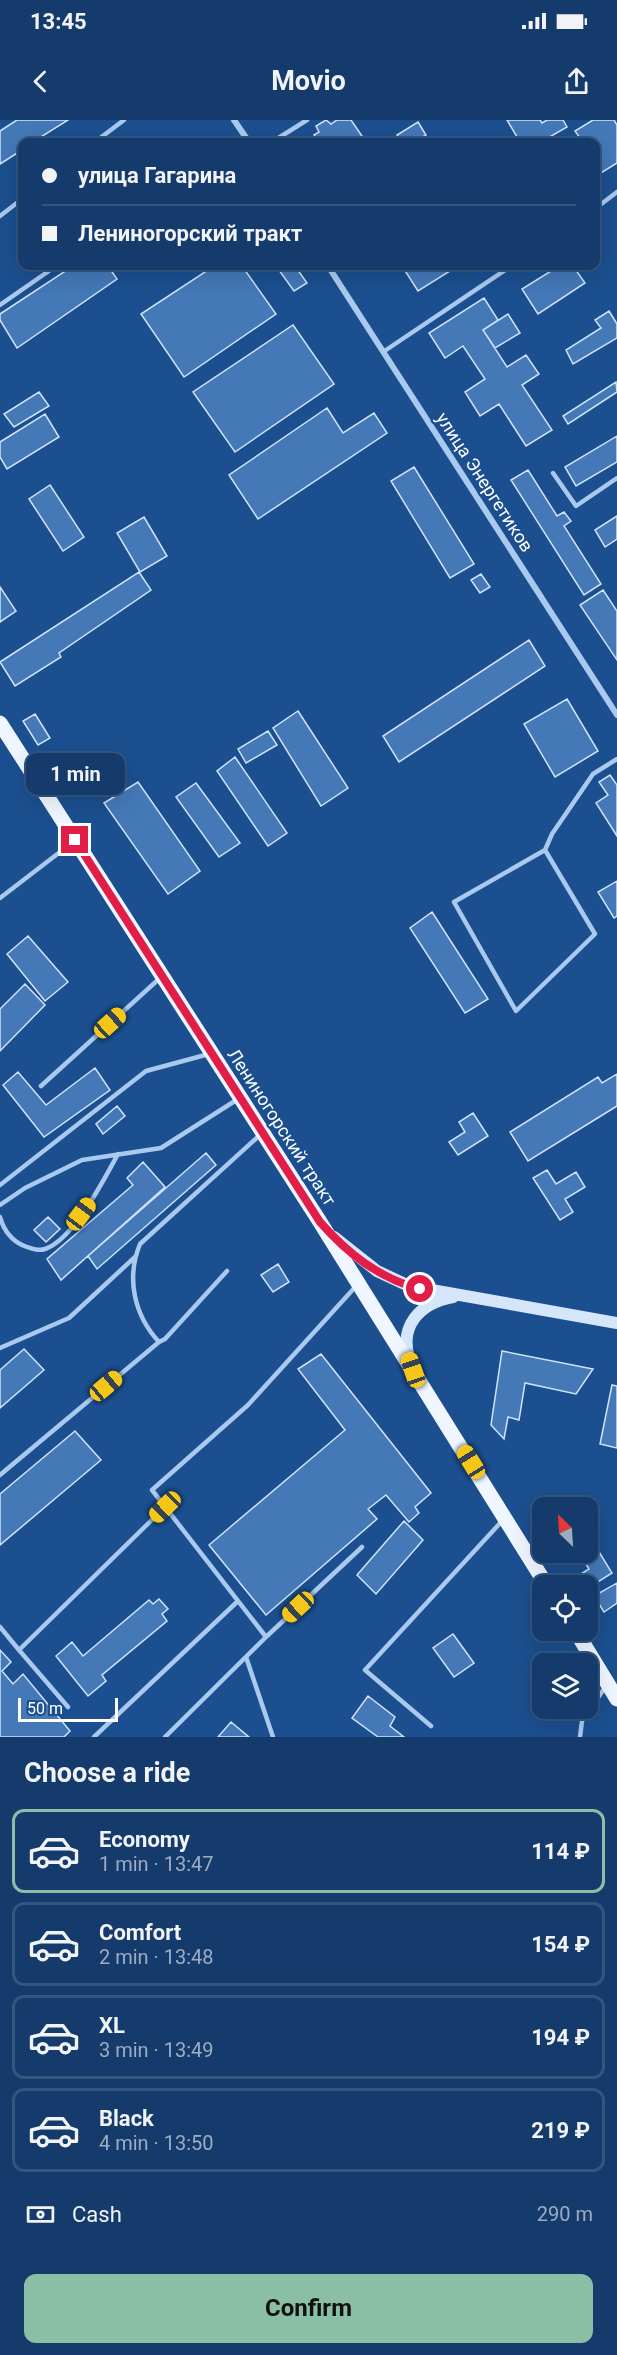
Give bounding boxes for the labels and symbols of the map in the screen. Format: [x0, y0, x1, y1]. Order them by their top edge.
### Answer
street label: улица Энергетиков [432, 408, 538, 556]
callout: 1 min [26, 753, 124, 795]
route end [61, 826, 88, 853]
car [91, 1004, 129, 1042]
street label: Лениногорский тракт [223, 1045, 341, 1210]
car [63, 1194, 99, 1234]
route start [406, 1275, 433, 1302]
car [399, 1350, 427, 1390]
car [86, 1368, 126, 1404]
car [454, 1442, 488, 1482]
car [146, 1488, 184, 1526]
north arrow [532, 1497, 598, 1563]
car [279, 1588, 317, 1626]
scale bar [18, 1695, 118, 1722]

